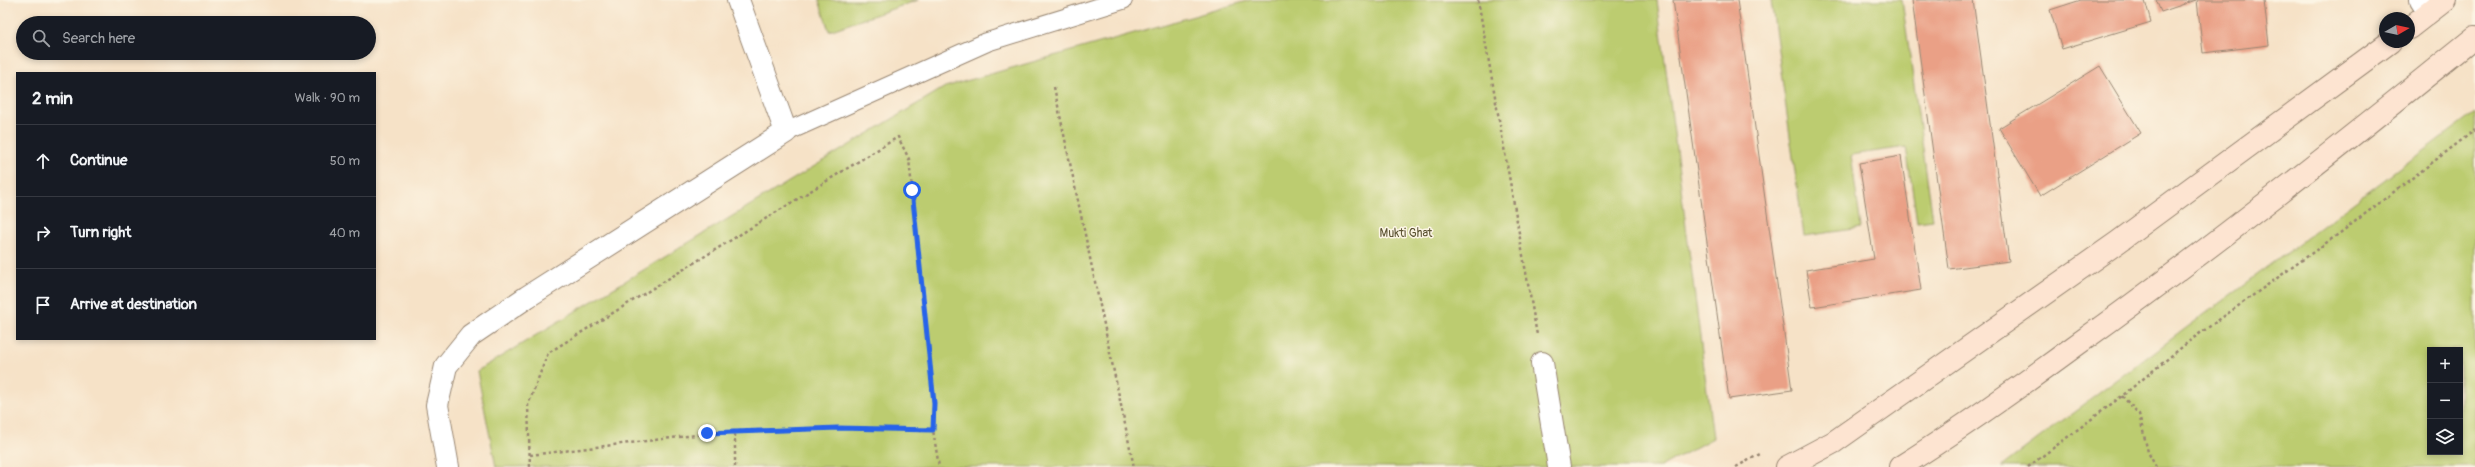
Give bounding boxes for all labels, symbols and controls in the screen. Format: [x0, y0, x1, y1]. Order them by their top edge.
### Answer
north arrow [2379, 12, 2415, 48]
search box [16, 16, 376, 60]
icon: search [30, 27, 52, 49]
text: Search here [62, 29, 135, 48]
text: 2 min [32, 88, 73, 109]
text: Walk · 90 m [295, 90, 360, 106]
icon: ahead [32, 150, 54, 172]
text: Continue [70, 151, 128, 170]
text: 50 m [330, 153, 360, 169]
route start [903, 181, 921, 199]
icon: right [32, 222, 54, 244]
text: Turn right [70, 223, 131, 242]
text: 40 m [329, 225, 360, 241]
park label: Mukti Ghat [1380, 226, 1433, 241]
icon: arrive [32, 294, 54, 316]
text: Arrive at destination [70, 295, 197, 314]
map controls [2427, 347, 2463, 455]
button: + [2427, 347, 2463, 383]
button: − [2427, 383, 2463, 419]
button: layers [2427, 419, 2463, 455]
route end [698, 424, 716, 442]

